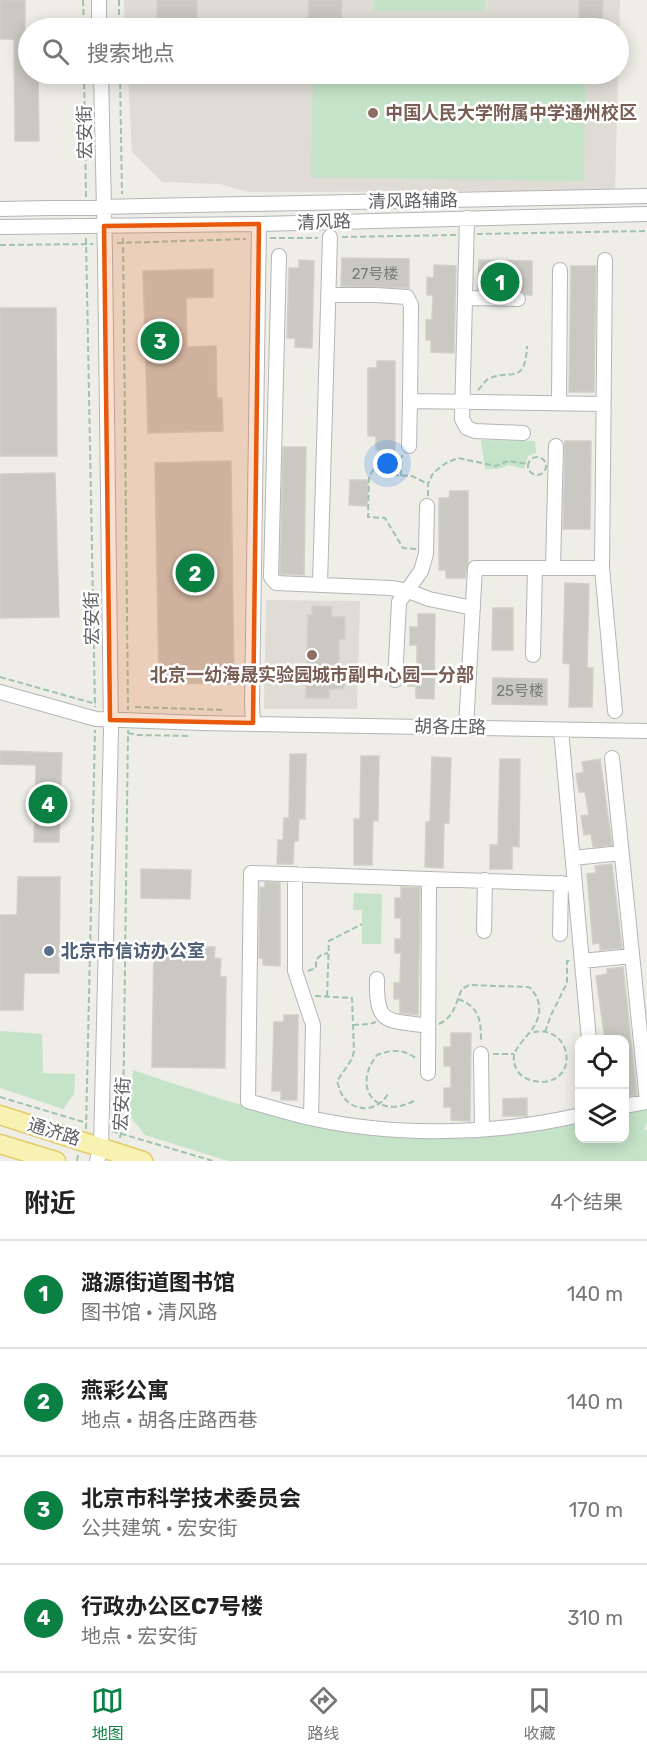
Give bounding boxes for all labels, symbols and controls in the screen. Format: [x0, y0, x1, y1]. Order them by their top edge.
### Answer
search box [18, 18, 629, 84]
icon: search [39, 35, 72, 68]
text: 搜索地点 [87, 40, 175, 67]
place label: 中国人民大学附属中学通州校区 [385, 102, 637, 124]
street label: 宏安街 [74, 105, 96, 159]
marker: 中国人民大学附属中学通州校区 [366, 106, 380, 120]
street label: 清风路辅路 [368, 189, 458, 213]
street label: 清风路 [297, 210, 351, 234]
pin: 1 [480, 260, 520, 304]
house number: 27号楼 [352, 265, 398, 283]
pin: 3 [140, 318, 180, 364]
your location [373, 449, 402, 478]
pin: 2 [176, 550, 214, 596]
street label: 宏安街 [81, 591, 103, 645]
marker: 北京一幼海晟实验园城市副中心园一分部 [305, 648, 319, 662]
place label: 北京一幼海晟实验园城市副中心园一分部 [150, 664, 474, 686]
house number: 25号楼 [496, 682, 544, 700]
street label: 胡各庄路 [414, 715, 486, 739]
pin: 4 [28, 782, 68, 826]
place label: 北京市信访办公室 [61, 940, 205, 962]
marker: 北京市信访办公室 [42, 944, 56, 958]
map controls [575, 1035, 629, 1143]
button: locate [575, 1035, 629, 1089]
street label: 宏安街 [110, 1076, 134, 1132]
button: layers [575, 1089, 629, 1143]
street label: 通济路 [25, 1114, 83, 1150]
text: 附近 [24, 1188, 76, 1219]
text: 4个结果 [551, 1190, 623, 1214]
text: 潞源街道图书馆 [81, 1269, 235, 1296]
text: 1 [39, 1282, 48, 1306]
text: 140 m [567, 1282, 623, 1306]
text: 图书馆 · 清风路 [81, 1300, 217, 1324]
text: 燕彩公寓 [81, 1377, 169, 1404]
text: 2 [37, 1390, 50, 1414]
text: 140 m [567, 1390, 623, 1414]
text: 地点 · 胡各庄路西巷 [81, 1408, 257, 1432]
text: 北京市科学技术委员会 [81, 1485, 301, 1512]
text: 3 [37, 1498, 50, 1522]
text: 170 m [569, 1498, 623, 1522]
text: 公共建筑 · 宏安街 [81, 1516, 237, 1540]
text: 行政办公区C7号楼 [81, 1593, 263, 1620]
text: 4 [37, 1606, 50, 1630]
text: 310 m [567, 1606, 623, 1630]
text: 地点 · 宏安街 [81, 1624, 197, 1648]
tab: 地图 [91, 1684, 124, 1744]
tab: 路线 [307, 1684, 340, 1744]
tab: 收藏 [523, 1684, 556, 1744]

